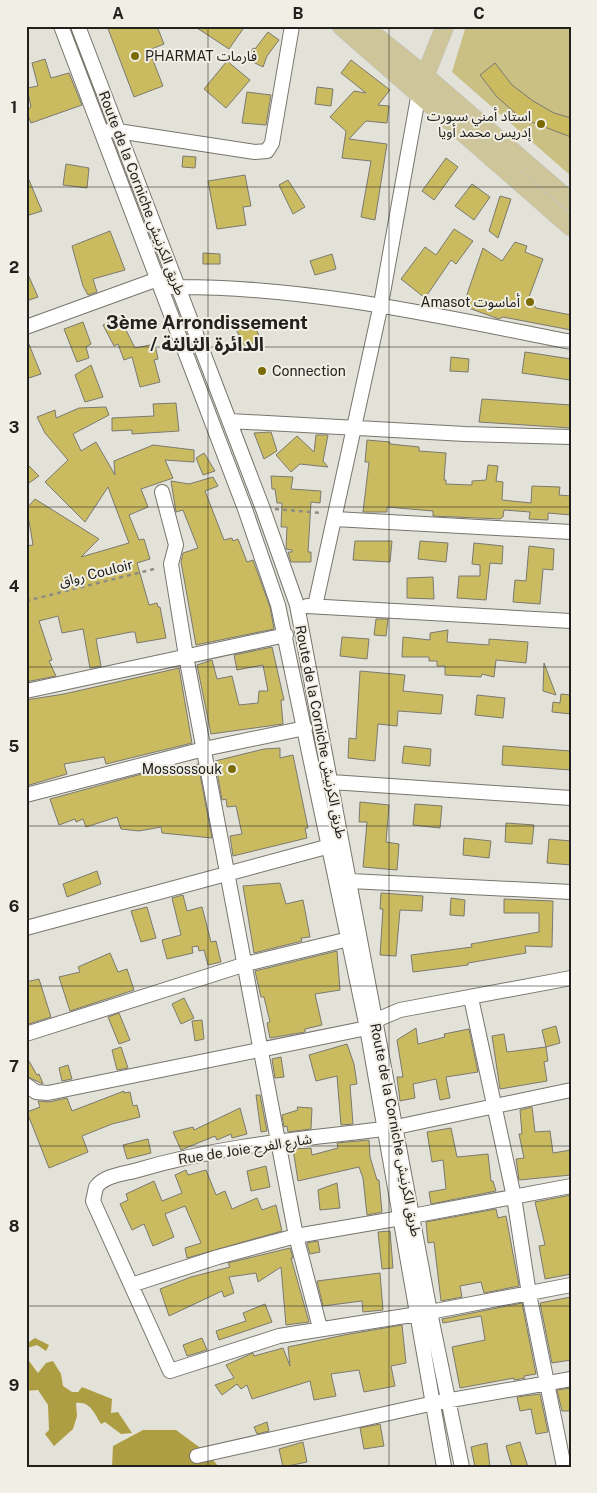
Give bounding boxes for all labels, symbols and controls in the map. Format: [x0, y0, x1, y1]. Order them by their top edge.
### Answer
text: A [112, 4, 124, 23]
text: B [293, 4, 304, 23]
text: C [473, 4, 485, 23]
place label: PHARMAT فارمات [145, 48, 257, 65]
marker: PHARMAT فارمات [129, 50, 141, 62]
street label: Route de la Corniche طريق الكرنيش [94, 89, 188, 298]
text: 1 [11, 98, 17, 117]
place label: استاد أمني سبورت إدريس محمد أويا [427, 107, 532, 142]
marker: استاد أمني سبورت إدريس محمد أويا [535, 118, 547, 130]
text: 2 [9, 258, 19, 277]
place label: Amasot أماسوت [421, 293, 520, 311]
marker: Amasot أماسوت [524, 296, 536, 308]
district label: 3ème Arrondissement / الدائرة الثالثة [106, 311, 308, 356]
place label: Connection [272, 363, 346, 379]
marker: Connection [256, 365, 268, 377]
text: 3 [9, 418, 19, 437]
street label: رواق Couloir [57, 556, 135, 591]
text: 4 [9, 577, 20, 596]
street label: Route de la Corniche طريق الكرنيش [290, 624, 350, 841]
text: 5 [9, 737, 20, 756]
place label: Mossossouk [142, 761, 222, 777]
marker: Mossossouk [226, 763, 238, 775]
text: 6 [9, 897, 19, 916]
street label: Route de la Corniche طريق الكرنيش [365, 1022, 425, 1239]
text: 7 [9, 1057, 19, 1076]
street label: Rue de Joie شارع الفرح [177, 1131, 314, 1170]
text: 8 [9, 1217, 20, 1236]
text: 9 [9, 1376, 19, 1395]

